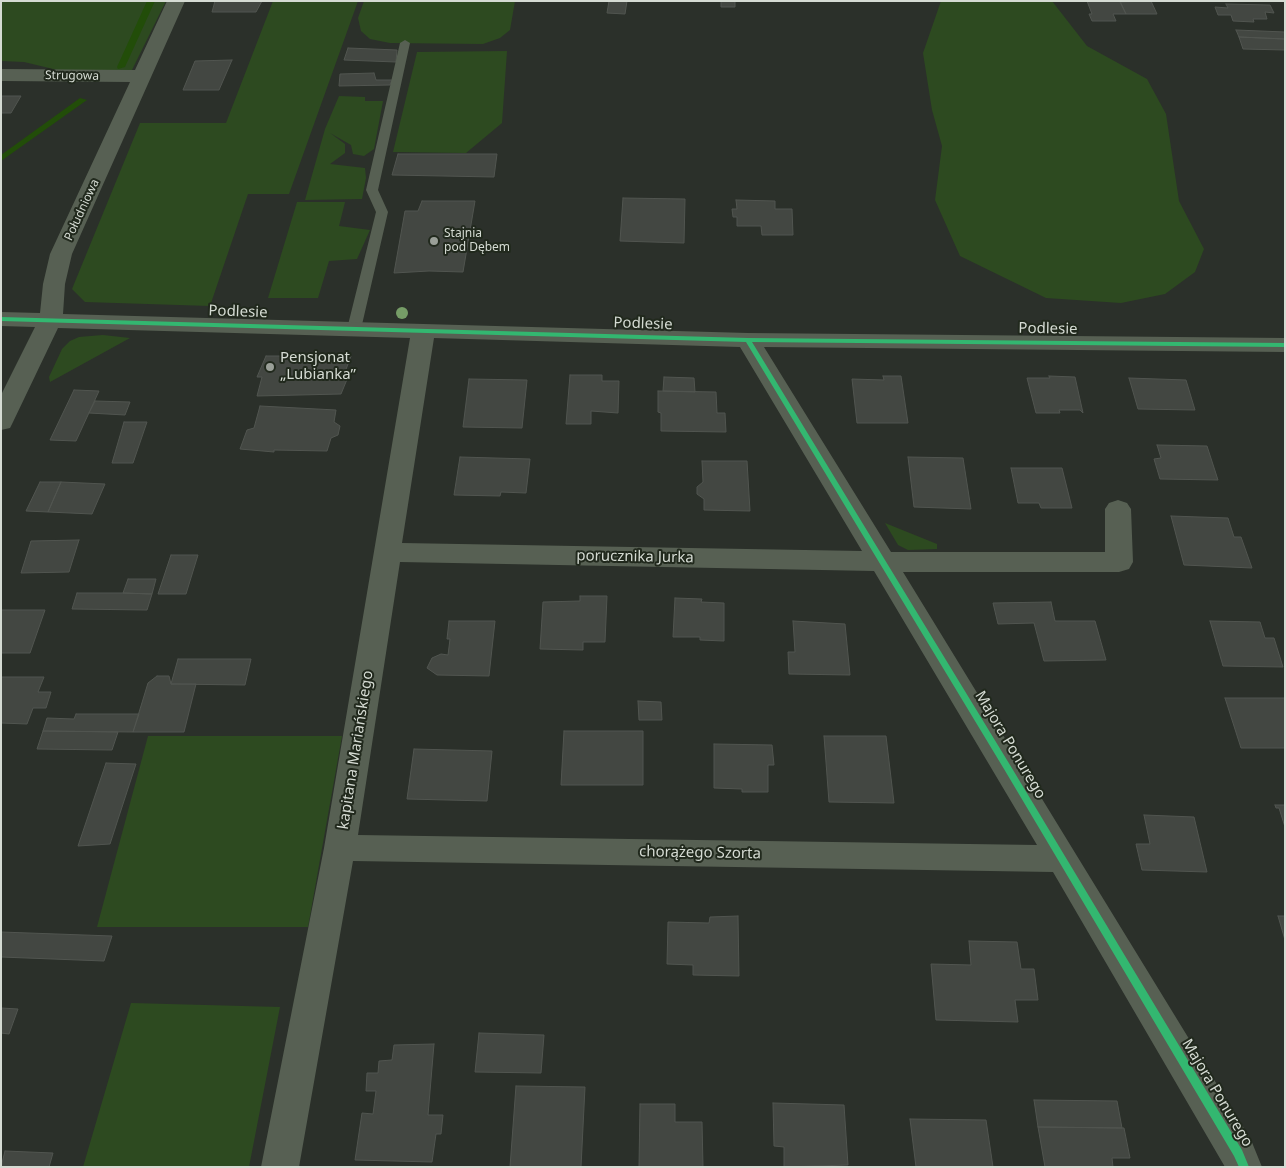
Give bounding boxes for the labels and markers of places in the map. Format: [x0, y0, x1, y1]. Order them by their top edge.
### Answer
place label: Stajnia pod Dębem [444, 227, 510, 255]
marker: Stajnia pod Dębem [428, 235, 440, 247]
place label: Pensjonat „Lubianka” [280, 349, 356, 384]
marker: Pensjonat „Lubianka” [264, 361, 276, 373]

